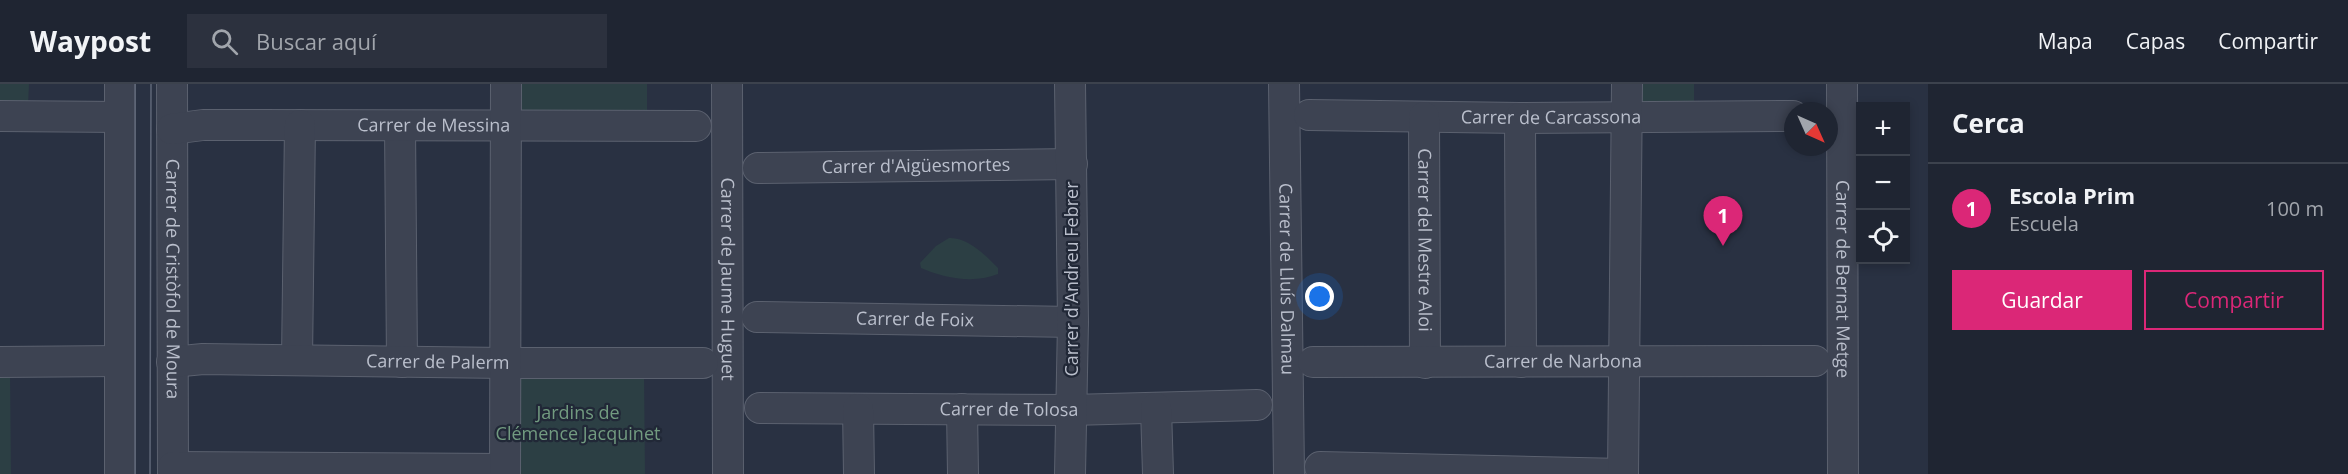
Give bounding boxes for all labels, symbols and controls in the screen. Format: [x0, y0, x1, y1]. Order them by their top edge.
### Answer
search box [187, 14, 607, 68]
text: Waypost [30, 22, 151, 60]
icon: search [208, 25, 241, 58]
text: Buscar aquí [256, 26, 376, 56]
text: Mapa [2038, 27, 2093, 55]
text: Capas [2126, 27, 2185, 55]
text: Compartir [2218, 27, 2318, 55]
north arrow [1784, 102, 1838, 156]
map controls [1856, 102, 1910, 264]
button: + [1856, 102, 1910, 156]
street label: Carrer de Carcassona [1461, 104, 1641, 129]
text: Cerca [1952, 105, 2025, 141]
street label: Carrer de Messina [357, 112, 510, 137]
street label: Carrer del Mestre Aloi [1413, 148, 1438, 332]
street label: Carrer d'Aigüesmortes [822, 152, 1010, 178]
button: − [1856, 156, 1910, 210]
street label: Carrer de Cristòfol de Moura [161, 159, 186, 399]
street label: Carrer de Jaume Huguet [716, 177, 741, 381]
street label: Carrer de Bernat Metge [1831, 180, 1856, 378]
text: Escola Prim [2009, 180, 2135, 210]
street label: Carrer d'Andreu Febrer [1059, 181, 1083, 377]
street label: Carrer de Lluís Dalmau [1274, 183, 1301, 375]
text: 1 [1966, 195, 1977, 222]
text: 100 m [2266, 195, 2324, 222]
pin: 1 [1704, 196, 1742, 246]
button: locate [1856, 210, 1910, 264]
text: Escuela [2009, 210, 2079, 237]
button: Guardar [1952, 270, 2132, 330]
button: Compartir [2144, 270, 2324, 330]
your location [1305, 282, 1334, 311]
street label: Carrer de Foix [856, 306, 975, 331]
street label: Carrer de Palerm [366, 348, 510, 374]
street label: Carrer de Narbona [1484, 348, 1642, 373]
street label: Carrer de Tolosa [940, 396, 1079, 421]
park label: Jardins de Clémence Jacquinet [496, 400, 660, 445]

